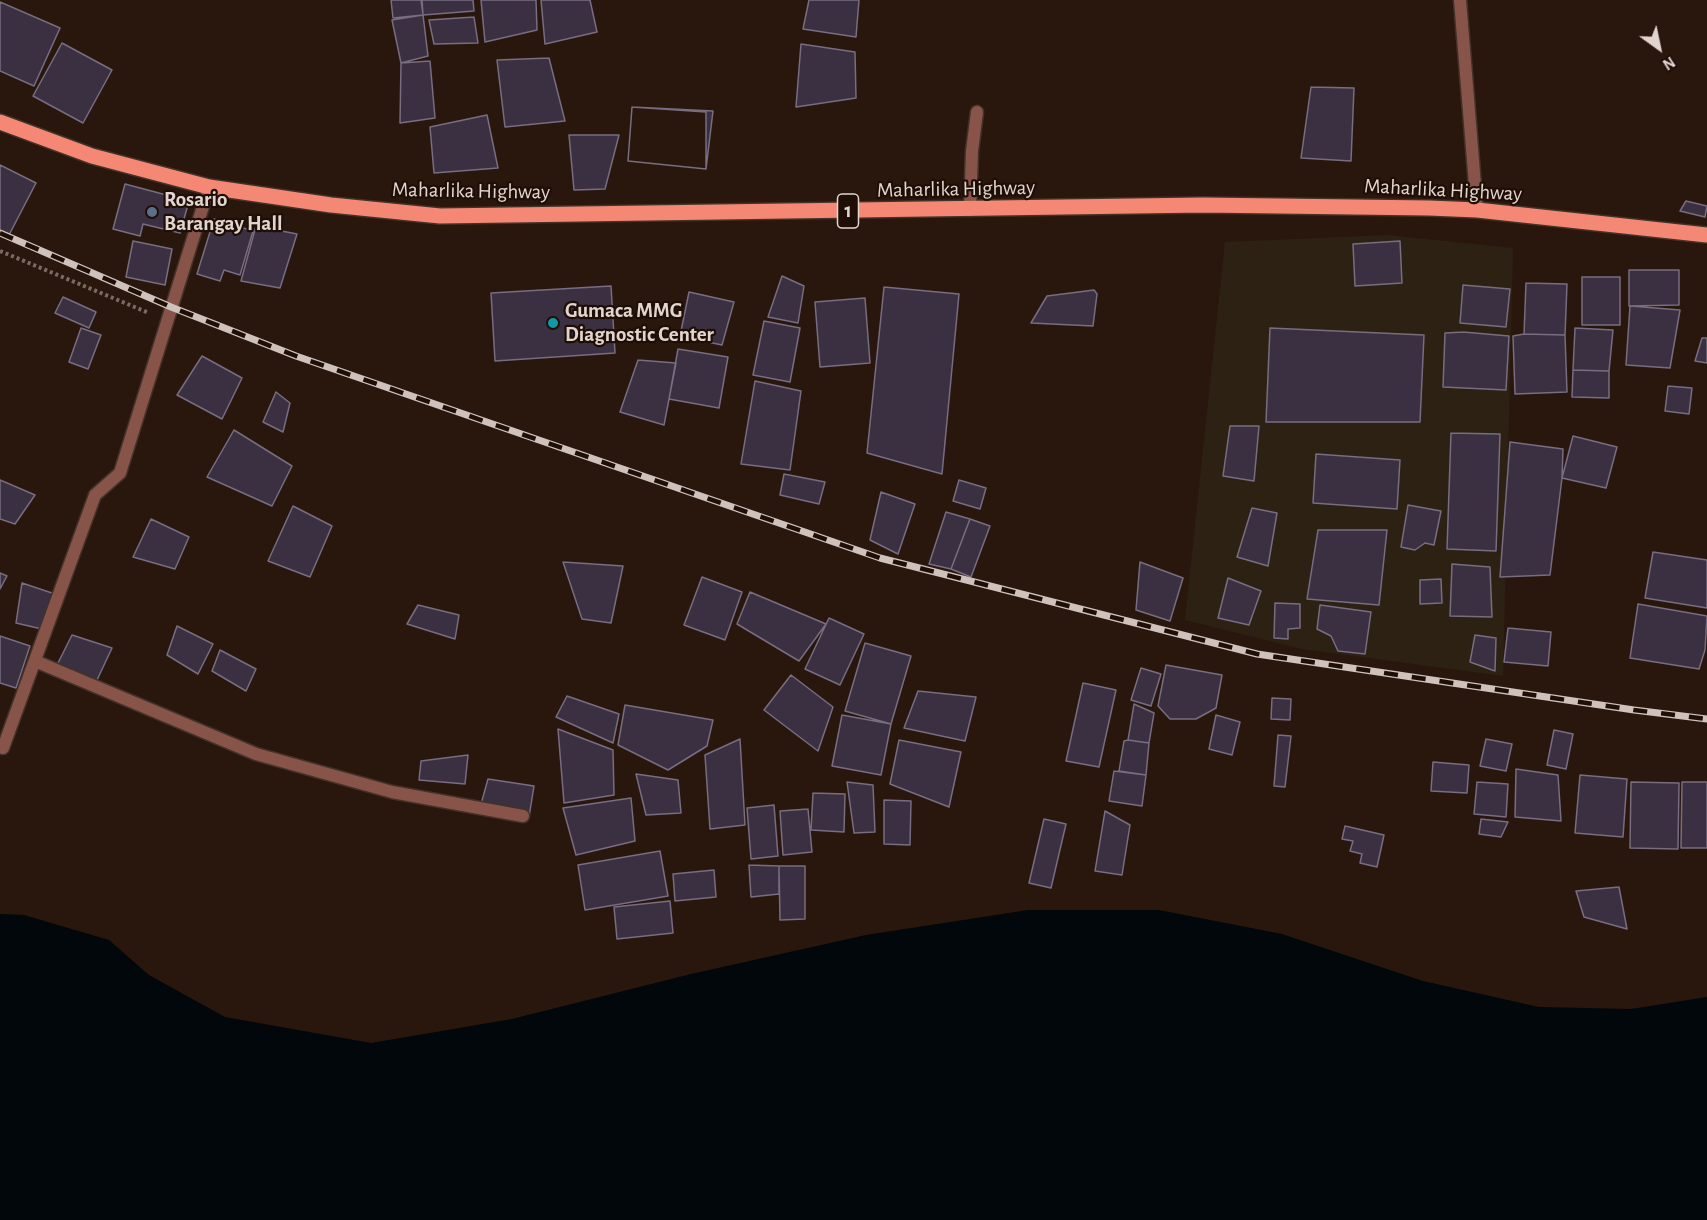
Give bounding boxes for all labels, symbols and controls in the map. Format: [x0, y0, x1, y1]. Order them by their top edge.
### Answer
north arrow [1629, 18, 1689, 78]
text: N [1660, 53, 1678, 73]
street label: Maharlika Highway [1363, 173, 1523, 207]
street label: Maharlika Highway [877, 175, 1035, 203]
street label: Maharlika Highway [392, 177, 550, 205]
place label: Rosario Barangay Hall [164, 187, 283, 237]
road number: 1 [838, 194, 858, 228]
marker: Rosario Barangay Hall [145, 205, 159, 219]
place label: Gumaca MMG Diagnostic Center [565, 298, 714, 348]
marker: Gumaca MMG Diagnostic Center [546, 316, 560, 330]

